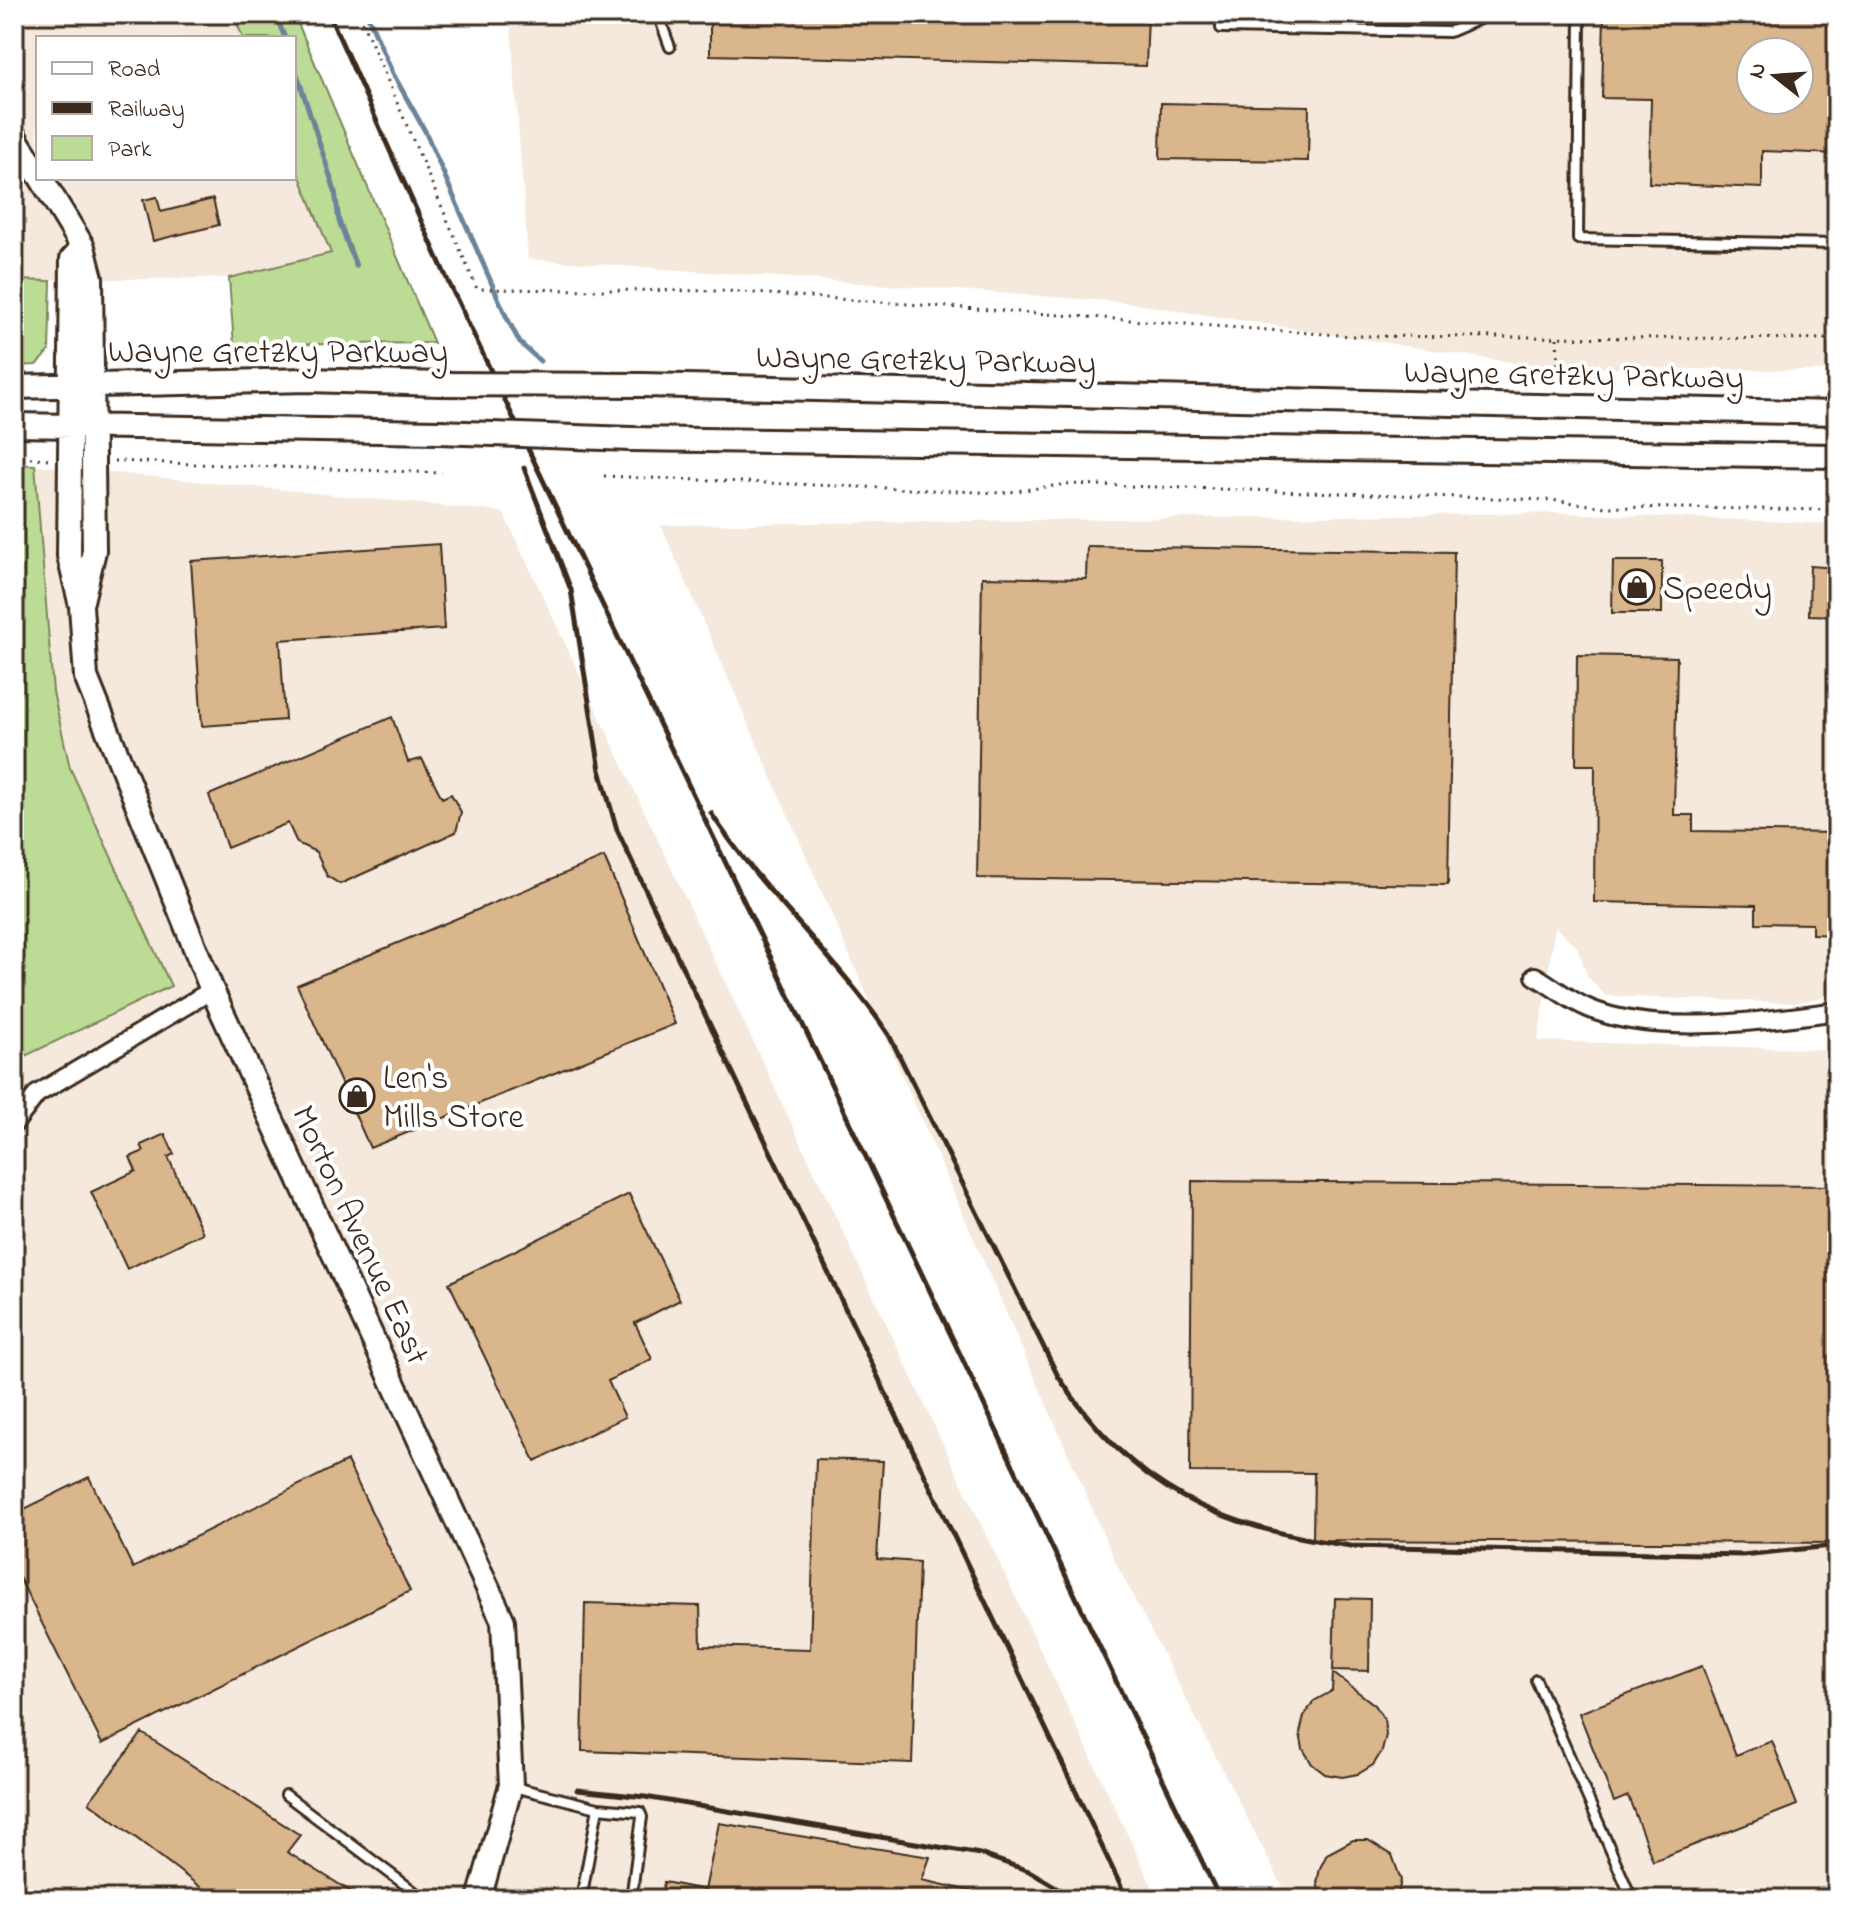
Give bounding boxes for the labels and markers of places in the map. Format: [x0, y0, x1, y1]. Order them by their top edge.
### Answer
place label: Speedy [1663, 566, 1772, 616]
shop icon: Speedy [1618, 568, 1656, 606]
place label: Len's Mills Store [383, 1055, 524, 1144]
shop icon: Len's Mills Store [338, 1077, 376, 1115]

